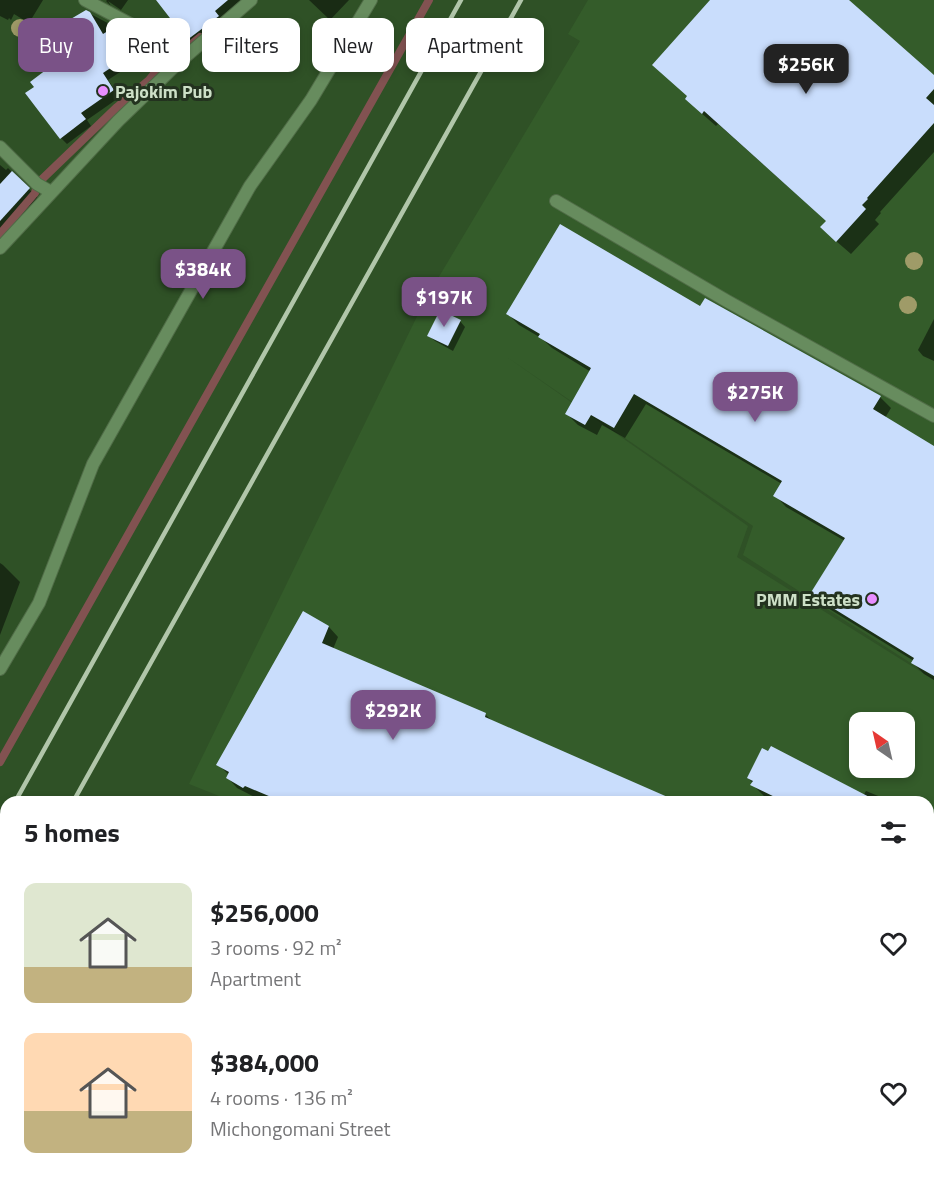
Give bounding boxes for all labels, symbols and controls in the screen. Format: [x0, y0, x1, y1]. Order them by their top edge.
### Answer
chip: Buy [18, 18, 94, 72]
chip: Rent [106, 18, 190, 72]
chip: Filters [202, 18, 300, 72]
chip: New [312, 18, 394, 72]
chip: Apartment [406, 18, 544, 72]
pin: $256K [764, 44, 848, 95]
text: $256K [778, 48, 834, 79]
place label: Pajokim Pub [115, 78, 212, 105]
marker: Pajokim Pub [96, 84, 110, 98]
pin: $384K [161, 249, 245, 300]
text: $384K [175, 253, 231, 284]
pin: $197K [402, 277, 486, 328]
text: $197K [416, 281, 472, 312]
pin: $275K [713, 372, 797, 423]
text: $275K [727, 376, 783, 407]
place label: PMM Estates [756, 586, 860, 613]
marker: PMM Estates [865, 592, 879, 606]
pin: $292K [351, 690, 435, 741]
text: $292K [365, 694, 421, 725]
north arrow [849, 712, 915, 778]
map controls [849, 712, 915, 778]
text: 5 homes [24, 813, 120, 852]
icon: filters [877, 816, 910, 849]
text: $256,000 [210, 893, 319, 932]
icon: home [72, 907, 144, 979]
icon: heart [877, 927, 910, 960]
text: 3 rooms · 92 m² [210, 932, 342, 963]
text: Apartment [210, 963, 301, 994]
text: $384,000 [210, 1043, 319, 1082]
icon: home [72, 1057, 144, 1129]
icon: heart [877, 1077, 910, 1110]
text: 4 rooms · 136 m² [210, 1082, 353, 1113]
text: Michongomani Street [210, 1113, 391, 1144]

